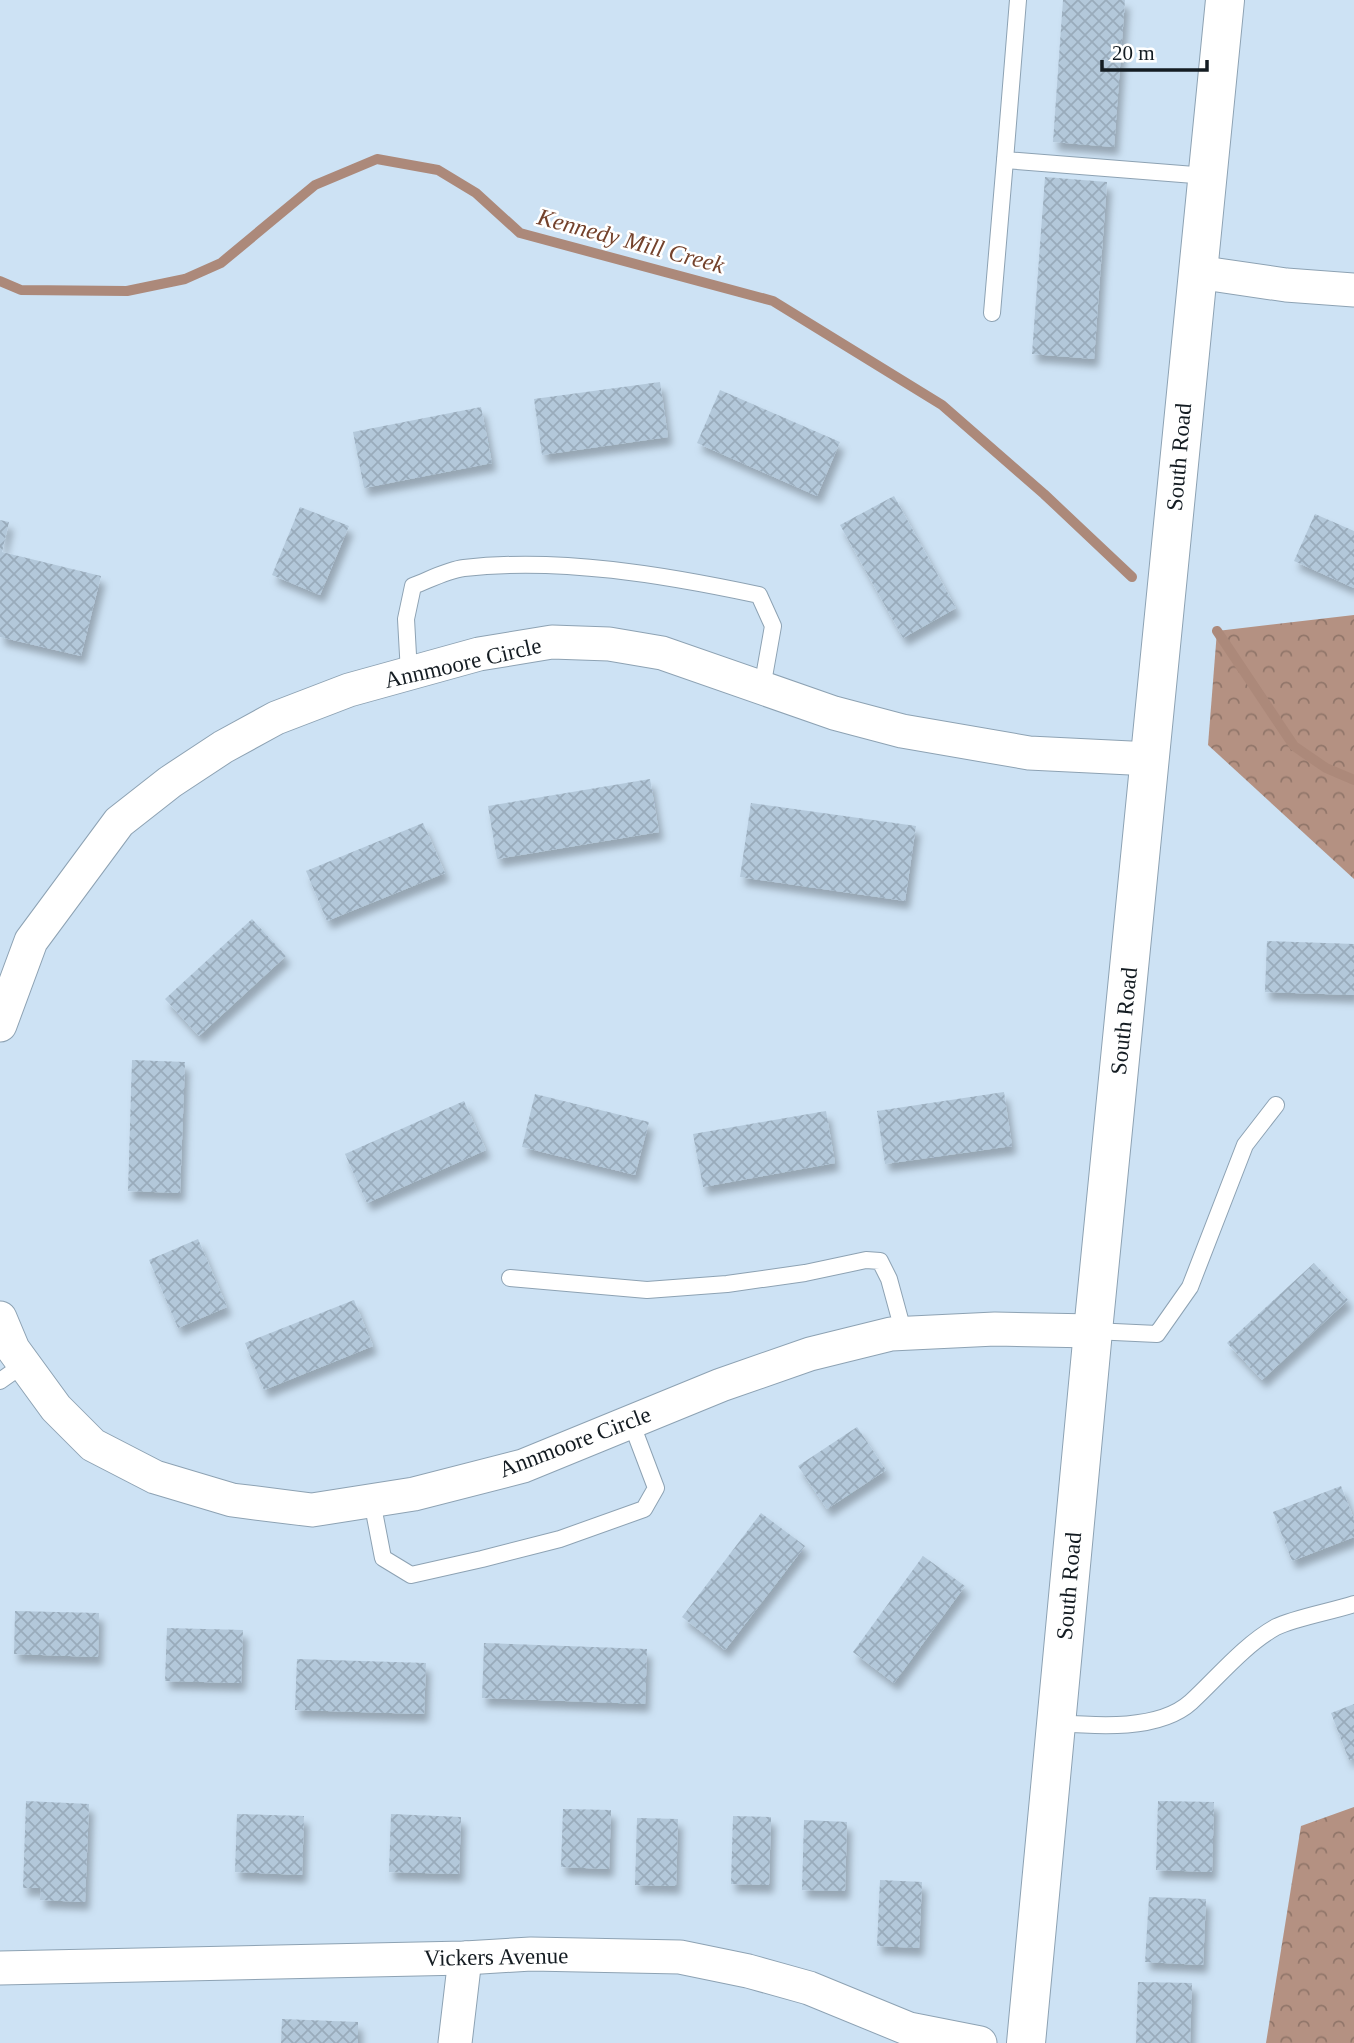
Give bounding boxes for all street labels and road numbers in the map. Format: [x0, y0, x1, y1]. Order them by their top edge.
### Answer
street label: South Road [1162, 402, 1196, 512]
street label: Annmoore Circle [382, 633, 544, 693]
street label: South Road [1106, 966, 1142, 1076]
street label: Annmoore Circle [496, 1402, 654, 1482]
street label: South Road [1052, 1531, 1086, 1641]
street label: Vickers Avenue [424, 1943, 568, 1971]

